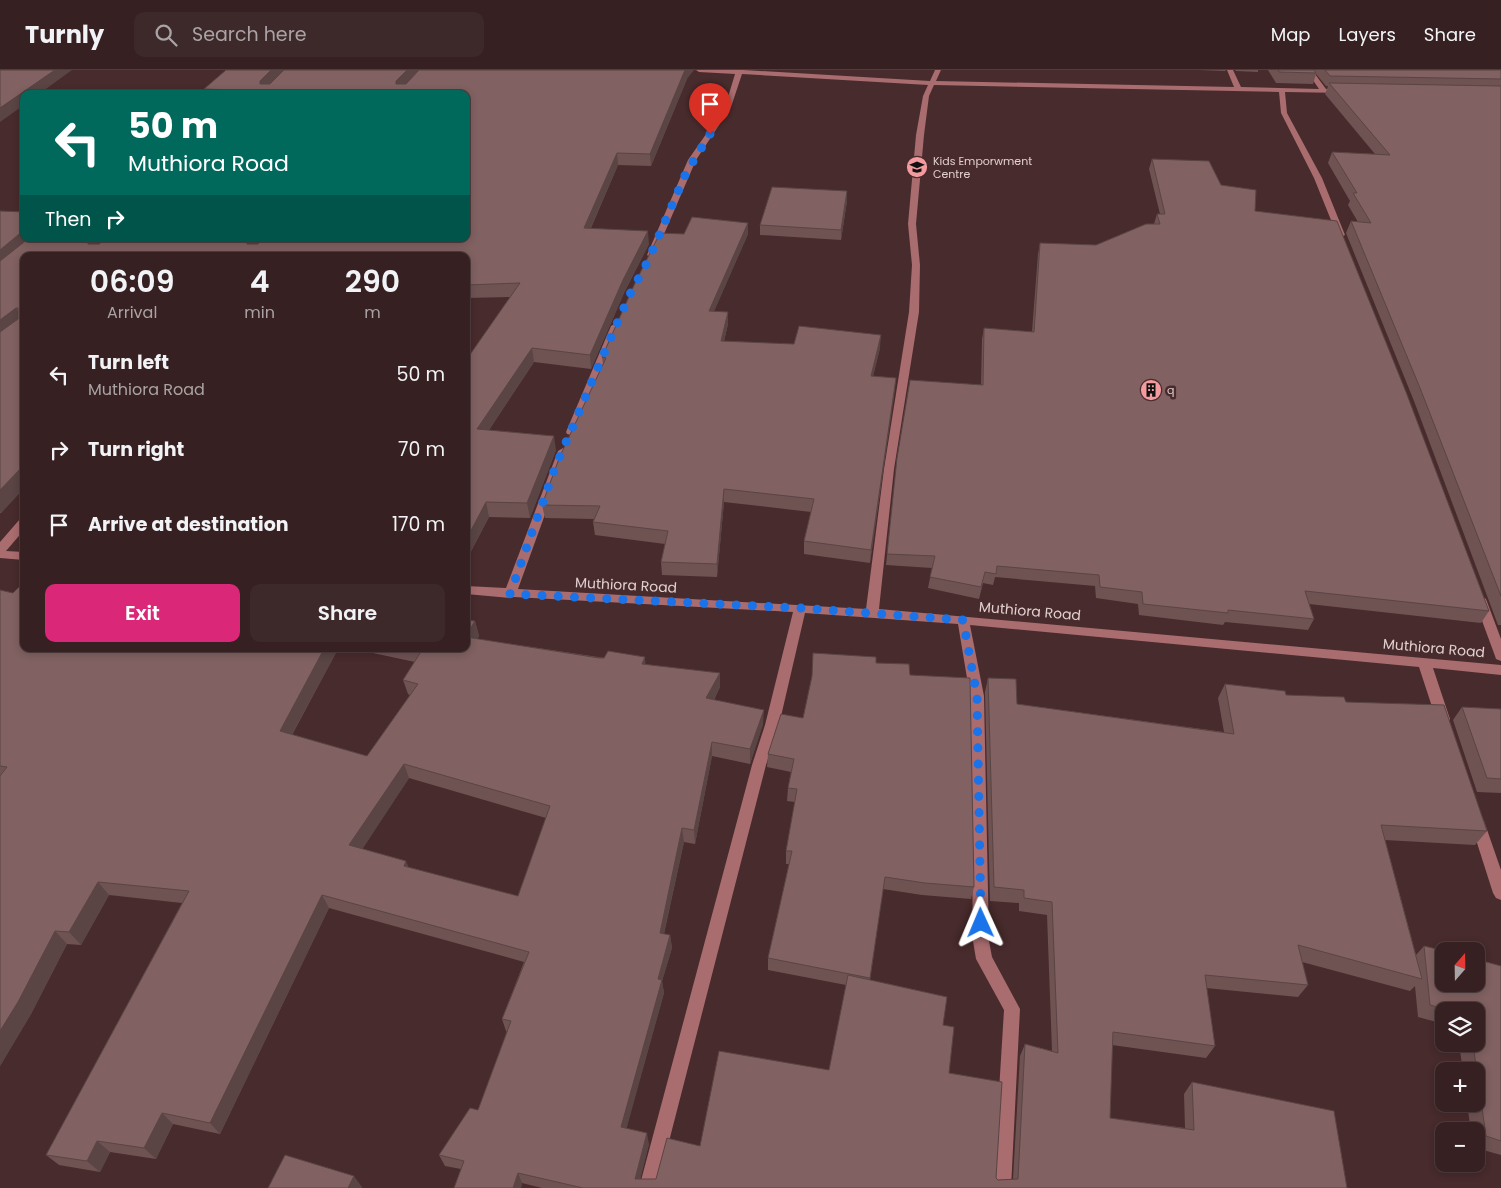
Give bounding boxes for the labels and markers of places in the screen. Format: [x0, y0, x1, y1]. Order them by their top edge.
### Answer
pin [689, 83, 731, 134]
place label: Kids Emporwment Centre [933, 153, 1032, 182]
school or university icon: Kids Emporwment Centre [905, 155, 929, 179]
building icon: q [1139, 378, 1163, 402]
place label: q [1167, 382, 1174, 398]

